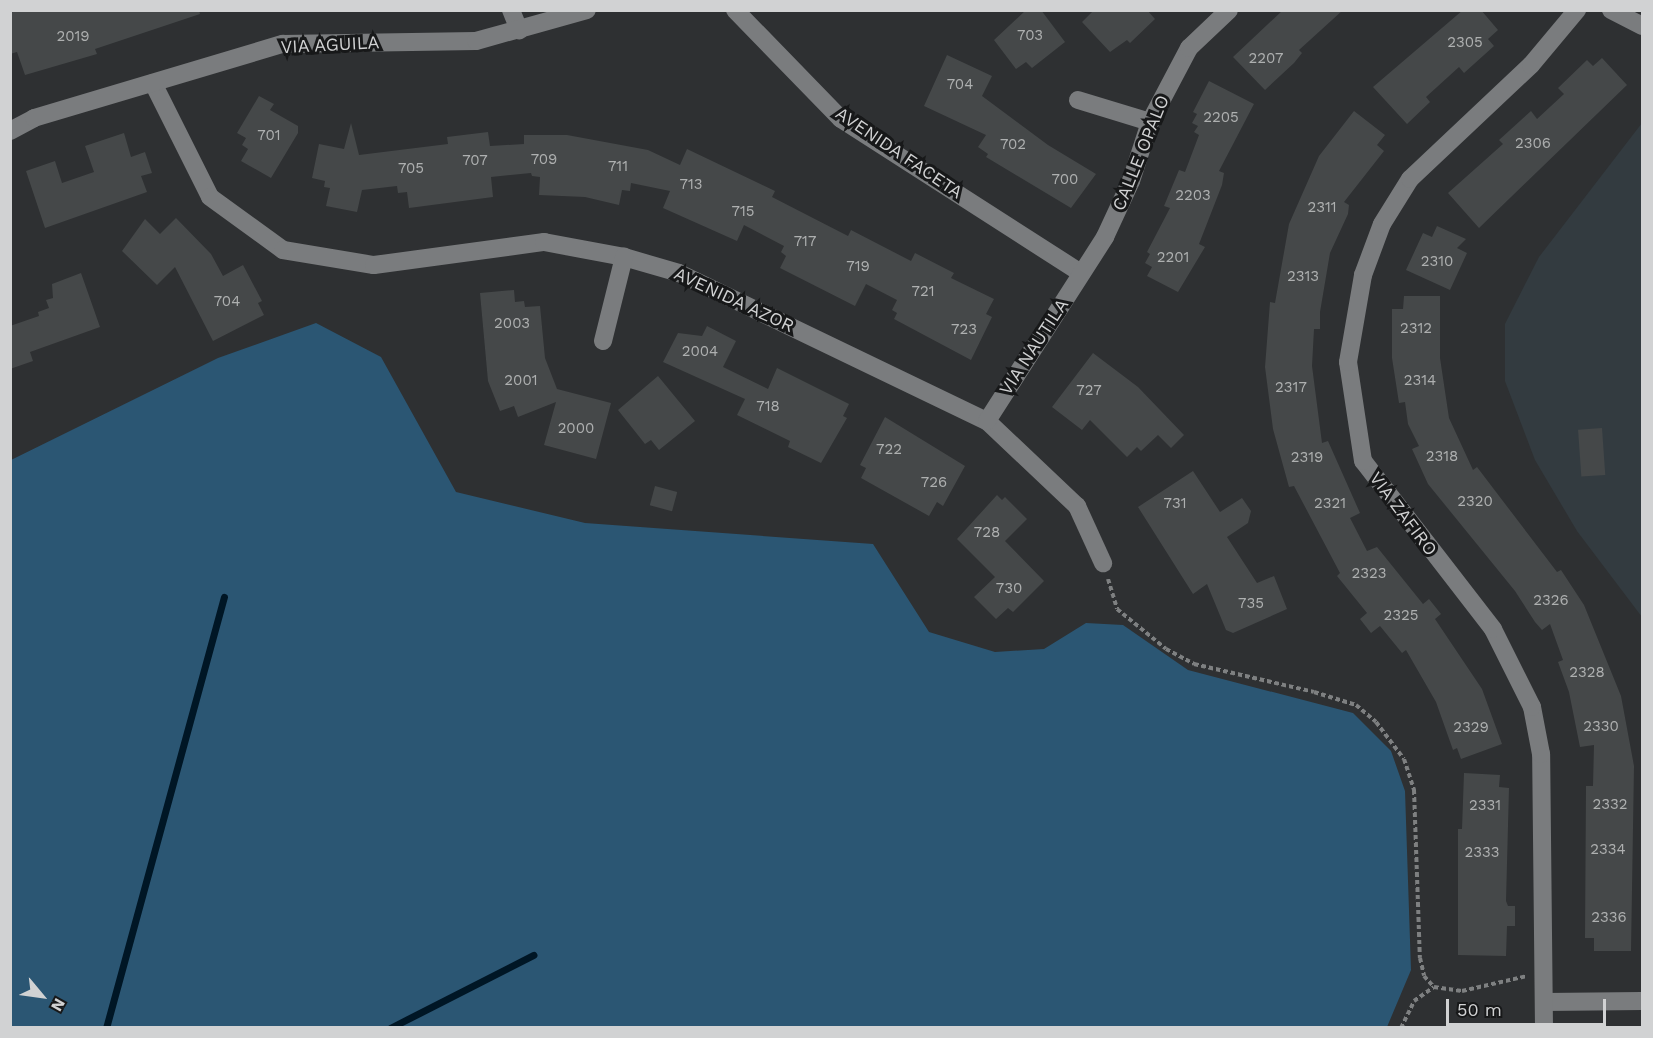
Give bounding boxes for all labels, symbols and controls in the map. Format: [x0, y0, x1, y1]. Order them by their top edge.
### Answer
house number: 703 [1017, 27, 1043, 45]
house number: 2019 [56, 28, 90, 46]
street label: VIA AGUILA [279, 32, 381, 58]
house number: 2305 [1447, 34, 1483, 52]
house number: 2207 [1249, 50, 1283, 68]
house number: 704 [947, 76, 973, 94]
street label: CALLE OPALO [1108, 92, 1174, 214]
street label: AVENIDA FACETA [831, 102, 967, 204]
house number: 2205 [1203, 109, 1239, 127]
house number: 701 [257, 127, 281, 145]
house number: 2306 [1515, 135, 1551, 153]
house number: 702 [1000, 136, 1026, 154]
house number: 709 [531, 151, 557, 169]
house number: 707 [462, 152, 488, 170]
house number: 711 [608, 158, 628, 176]
house number: 705 [398, 160, 424, 178]
house number: 700 [1052, 171, 1078, 189]
house number: 713 [679, 176, 703, 194]
house number: 2203 [1175, 187, 1211, 205]
house number: 2311 [1307, 199, 1337, 217]
house number: 715 [732, 203, 754, 221]
house number: 717 [794, 233, 816, 251]
house number: 2201 [1157, 249, 1189, 267]
house number: 2310 [1421, 253, 1453, 271]
house number: 719 [846, 258, 870, 276]
street label: AVENIDA AZOR [670, 262, 798, 338]
house number: 2313 [1287, 268, 1319, 286]
house number: 721 [911, 283, 935, 301]
house number: 704 [214, 293, 240, 311]
street label: VIA NAUTILA [995, 294, 1073, 400]
house number: 2003 [494, 315, 530, 333]
house number: 2312 [1400, 320, 1432, 338]
house number: 723 [951, 321, 977, 339]
house number: 2004 [682, 343, 718, 361]
house number: 2001 [504, 372, 538, 390]
house number: 2314 [1404, 372, 1436, 390]
house number: 2317 [1275, 379, 1307, 397]
house number: 727 [1076, 382, 1102, 400]
house number: 718 [756, 398, 780, 416]
house number: 2000 [558, 420, 594, 438]
house number: 722 [876, 441, 902, 459]
house number: 2318 [1426, 448, 1458, 466]
house number: 2319 [1291, 449, 1323, 467]
street label: VIA ZAFIRO [1364, 468, 1442, 560]
house number: 726 [921, 474, 947, 492]
house number: 2320 [1457, 493, 1493, 511]
house number: 731 [1163, 495, 1187, 513]
house number: 2321 [1314, 495, 1346, 513]
house number: 728 [974, 524, 1000, 542]
house number: 2323 [1352, 565, 1386, 583]
house number: 730 [996, 580, 1022, 598]
house number: 2326 [1533, 592, 1569, 610]
house number: 735 [1238, 595, 1264, 613]
house number: 2325 [1384, 607, 1418, 625]
house number: 2328 [1569, 664, 1605, 682]
house number: 2330 [1583, 718, 1619, 736]
house number: 2329 [1453, 719, 1489, 737]
house number: 2332 [1593, 796, 1627, 814]
house number: 2331 [1469, 797, 1501, 815]
house number: 2334 [1590, 841, 1626, 859]
house number: 2333 [1465, 844, 1499, 862]
house number: 2336 [1591, 909, 1627, 927]
north arrow [12, 966, 72, 1026]
scale bar [1449, 987, 1610, 1025]
text: N [47, 995, 69, 1015]
text: 50 m [1457, 999, 1502, 1020]

